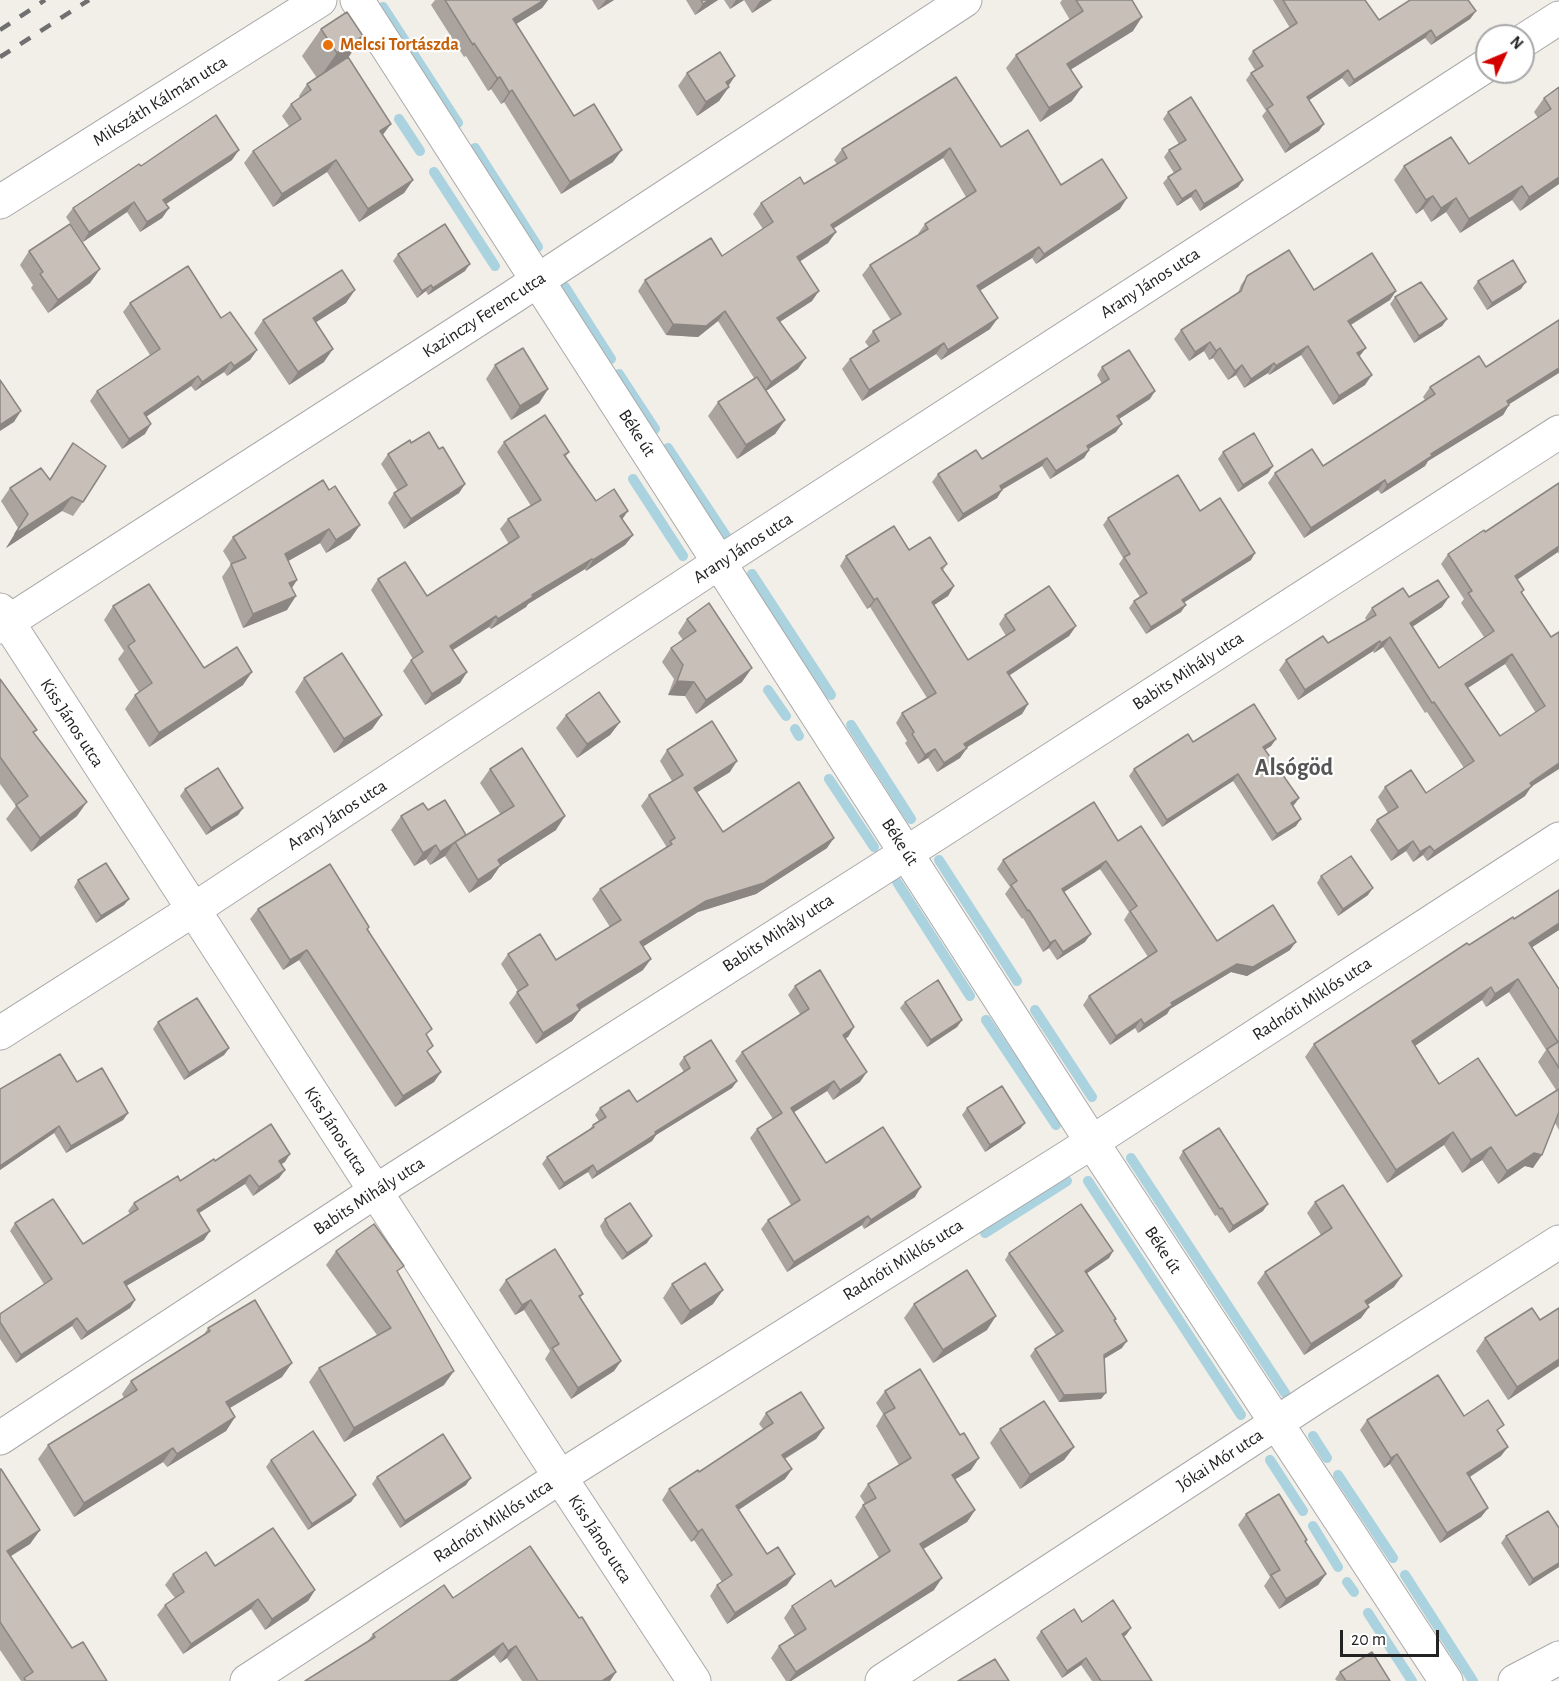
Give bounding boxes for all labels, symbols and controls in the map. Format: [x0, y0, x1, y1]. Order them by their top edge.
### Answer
north arrow [1475, 24, 1535, 84]
text: N [1507, 33, 1526, 52]
place label: Melcsi Tortászda [340, 34, 459, 56]
marker: Melcsi Tortászda [321, 38, 335, 52]
street label: Mikszáth Kálmán utca [89, 51, 231, 151]
street label: Arany János utca [1096, 243, 1204, 323]
street label: Kazinczy Ferenc utca [418, 267, 550, 363]
street label: Béke út [614, 405, 660, 461]
street label: Arany János utca [689, 508, 797, 588]
street label: Babits Mihály utca [1128, 627, 1248, 715]
street label: Kiss János utca [35, 675, 109, 771]
district label: Alsógöd [1255, 754, 1333, 782]
street label: Arany János utca [283, 775, 391, 855]
street label: Béke út [877, 814, 923, 870]
street label: Babits Mihály utca [718, 889, 838, 977]
street label: Radnóti Miklós utca [1248, 952, 1376, 1046]
street label: Kiss János utca [299, 1083, 373, 1179]
street label: Babits Mihály utca [309, 1152, 429, 1240]
street label: Radnóti Miklós utca [839, 1214, 967, 1306]
street label: Béke út [1140, 1222, 1186, 1278]
street label: Jókai Mór utca [1173, 1424, 1267, 1496]
street label: Radnóti Miklós utca [429, 1474, 557, 1568]
street label: Kiss János utca [563, 1491, 637, 1587]
scale bar [1343, 1618, 1442, 1656]
text: 20 m [1351, 1631, 1386, 1649]

